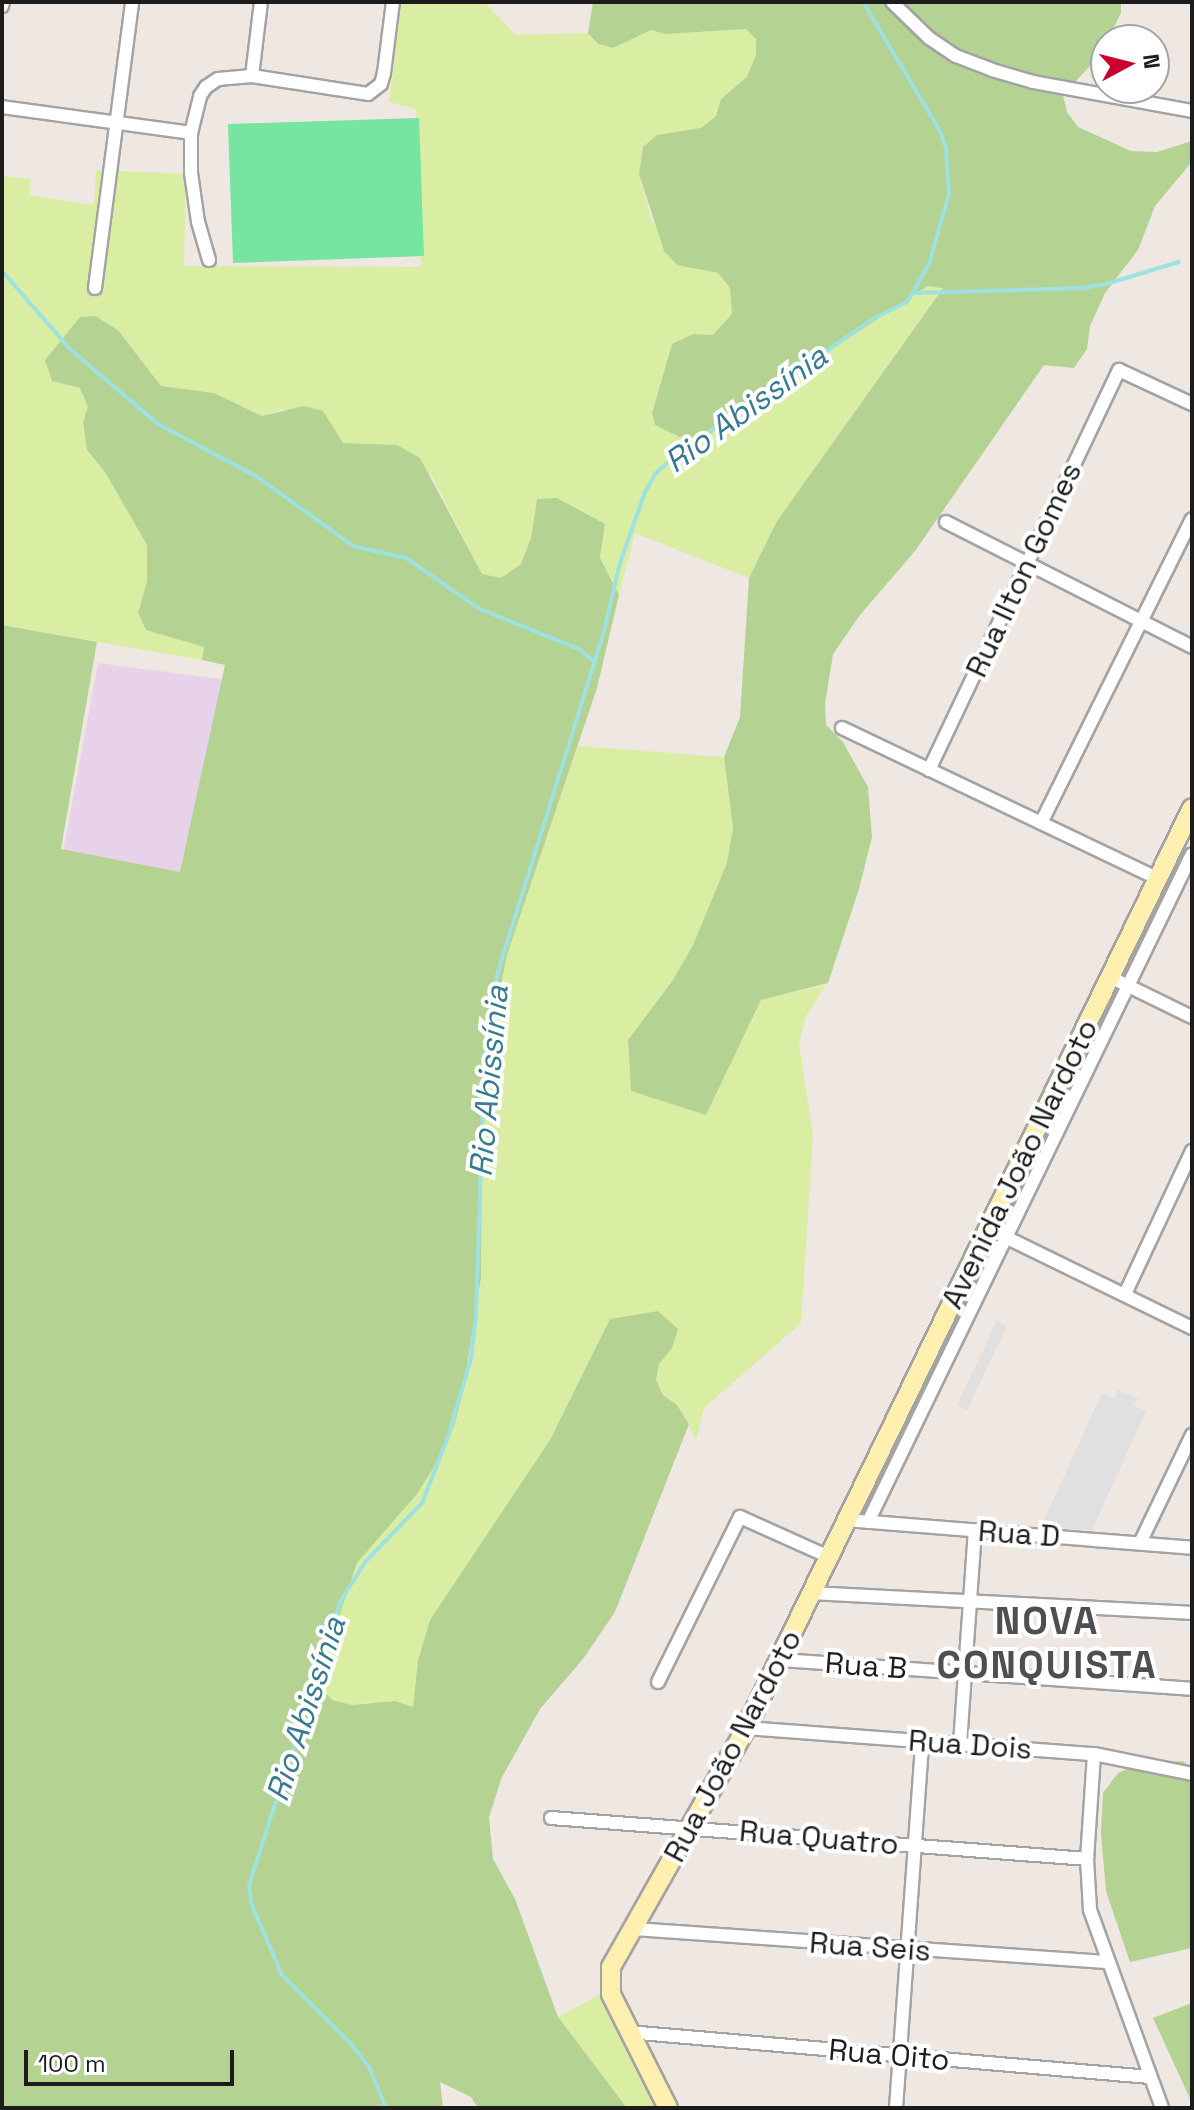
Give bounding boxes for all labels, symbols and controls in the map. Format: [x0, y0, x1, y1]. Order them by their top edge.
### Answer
north arrow [1090, 24, 1170, 104]
text: N [1137, 52, 1167, 70]
water label: Rio Abissínia [657, 337, 835, 481]
street label: Rua Ilton Gomes [959, 457, 1089, 683]
water label: Rio Abissínia [462, 984, 516, 1178]
street label: Avenida João Nardoto [934, 1013, 1106, 1315]
street label: Rua D [977, 1513, 1061, 1555]
district label: NOVA CONQUISTA [936, 1599, 1158, 1688]
water label: Rio Abissínia [258, 1612, 354, 1806]
street label: Rua João Nardoto [657, 1624, 809, 1868]
street label: Rua B [824, 1645, 908, 1687]
street label: Rua Dois [907, 1723, 1033, 1767]
street label: Rua Quatro [738, 1813, 900, 1863]
street label: Rua Seis [808, 1925, 932, 1969]
street label: Rua Oito [827, 2032, 951, 2078]
scale bar [28, 2034, 238, 2084]
text: 100 m [38, 2048, 106, 2079]

